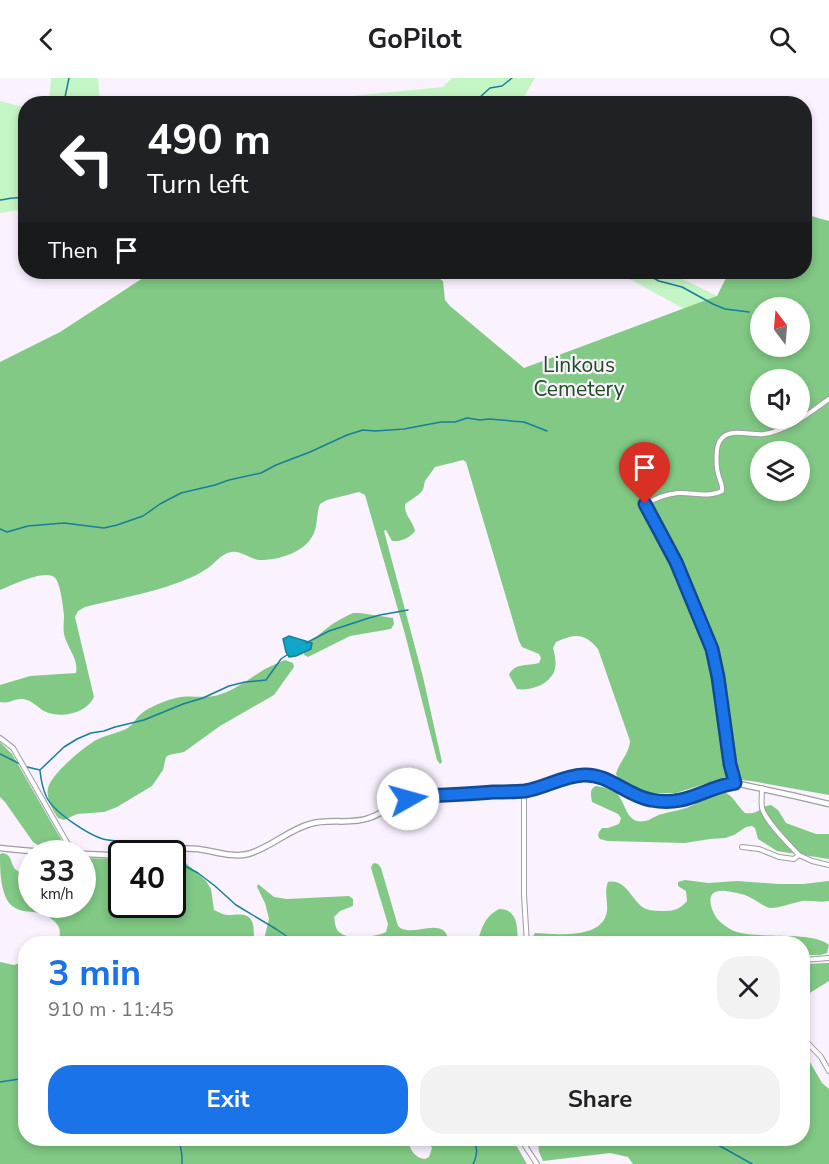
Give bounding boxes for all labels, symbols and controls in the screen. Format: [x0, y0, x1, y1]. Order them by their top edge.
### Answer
text: GoPilot [367, 21, 462, 58]
icon: back [30, 23, 63, 56]
icon: search [766, 23, 799, 56]
text: 490 m [147, 112, 271, 169]
icon: left [48, 120, 126, 198]
text: Turn left [147, 166, 248, 203]
icon: arrive [110, 234, 143, 267]
text: Then [48, 236, 98, 266]
north arrow [750, 297, 810, 357]
map controls [750, 297, 810, 501]
park label: Linkous Cemetery [533, 351, 625, 403]
button: sound [750, 369, 810, 429]
button: layers [750, 441, 810, 501]
pin [619, 442, 670, 504]
icon: arrive [628, 451, 661, 484]
position arrow [376, 767, 440, 831]
speed limit sign: 40 [108, 840, 186, 918]
text: 33 [39, 851, 75, 892]
text: km/h [40, 884, 74, 904]
text: 3 min [48, 949, 141, 998]
button: close [717, 956, 780, 1019]
text: 910 m · 11:45 [48, 996, 174, 1023]
button: Exit [48, 1065, 408, 1134]
button: Share [420, 1065, 780, 1134]

